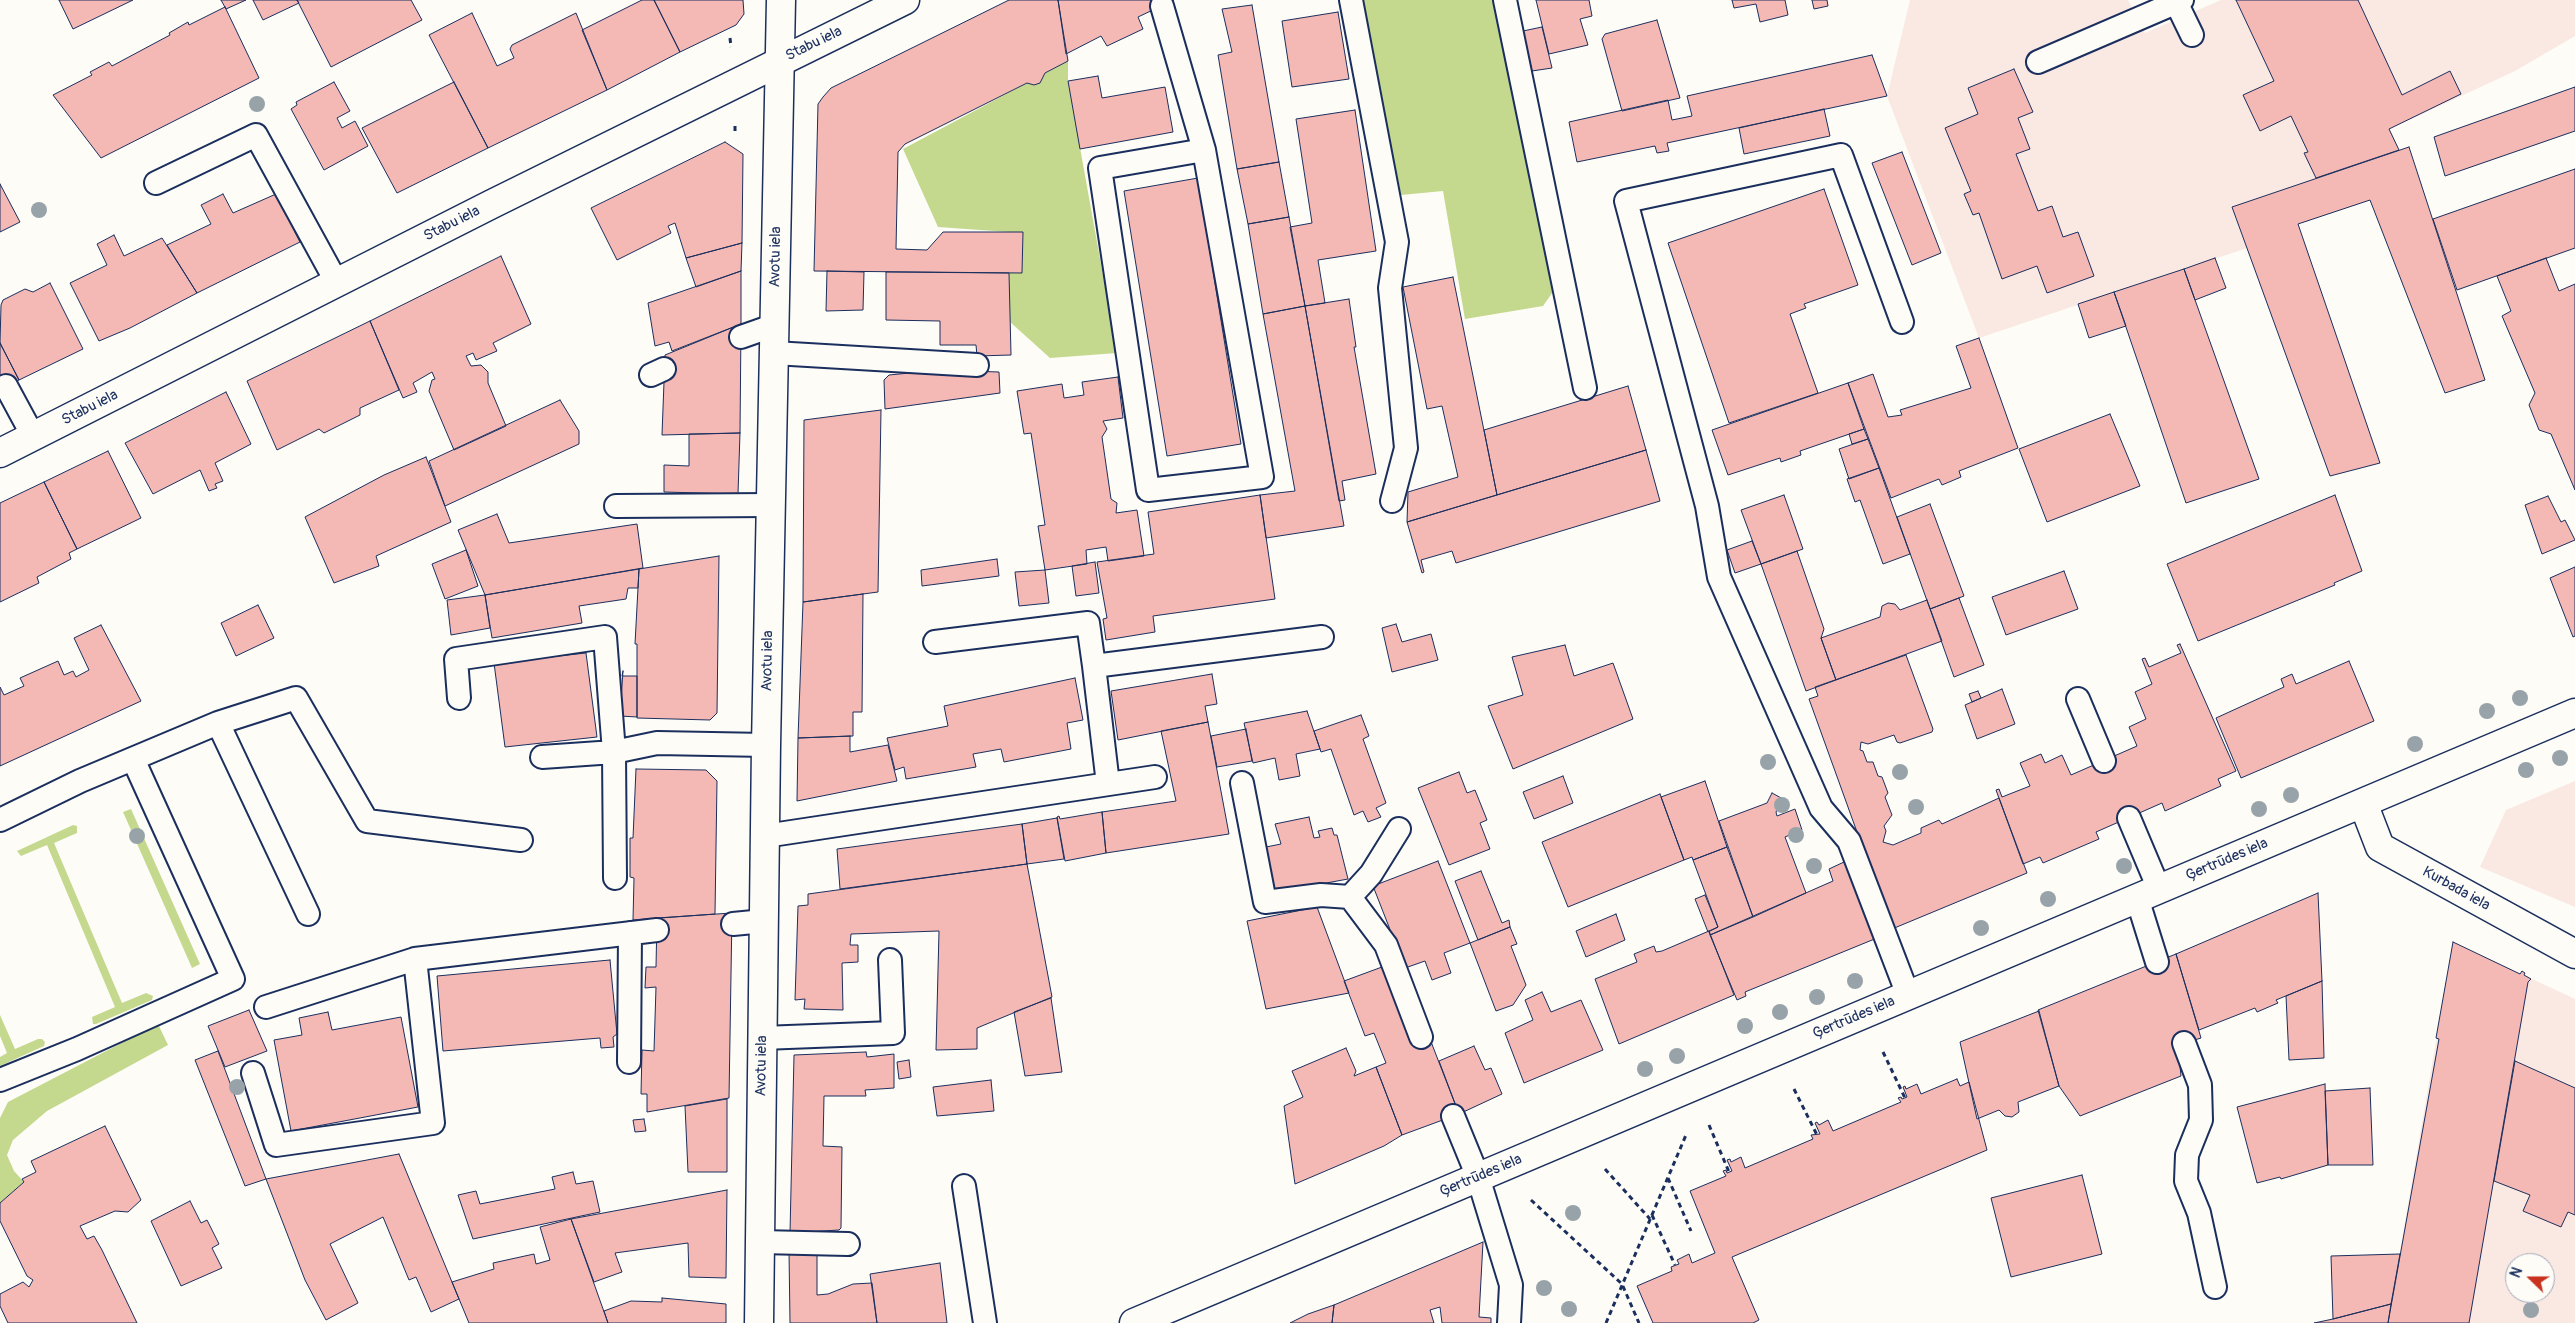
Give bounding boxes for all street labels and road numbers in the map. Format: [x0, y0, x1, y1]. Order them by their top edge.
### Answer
street label: Stabu iela [783, 23, 845, 65]
street label: Stabu iela [421, 202, 483, 246]
street label: Avotu iela [766, 226, 786, 288]
street label: Stabu iela [59, 386, 121, 430]
street label: Avotu iela [758, 630, 778, 692]
street label: Ģertrūdes iela [2183, 835, 2271, 885]
street label: Kurbada iela [2419, 863, 2493, 915]
street label: Ģertrūdes iela [1810, 993, 1898, 1043]
street label: Avotu iela [752, 1035, 772, 1097]
street label: Ģertrūdes iela [1437, 1151, 1525, 1201]

